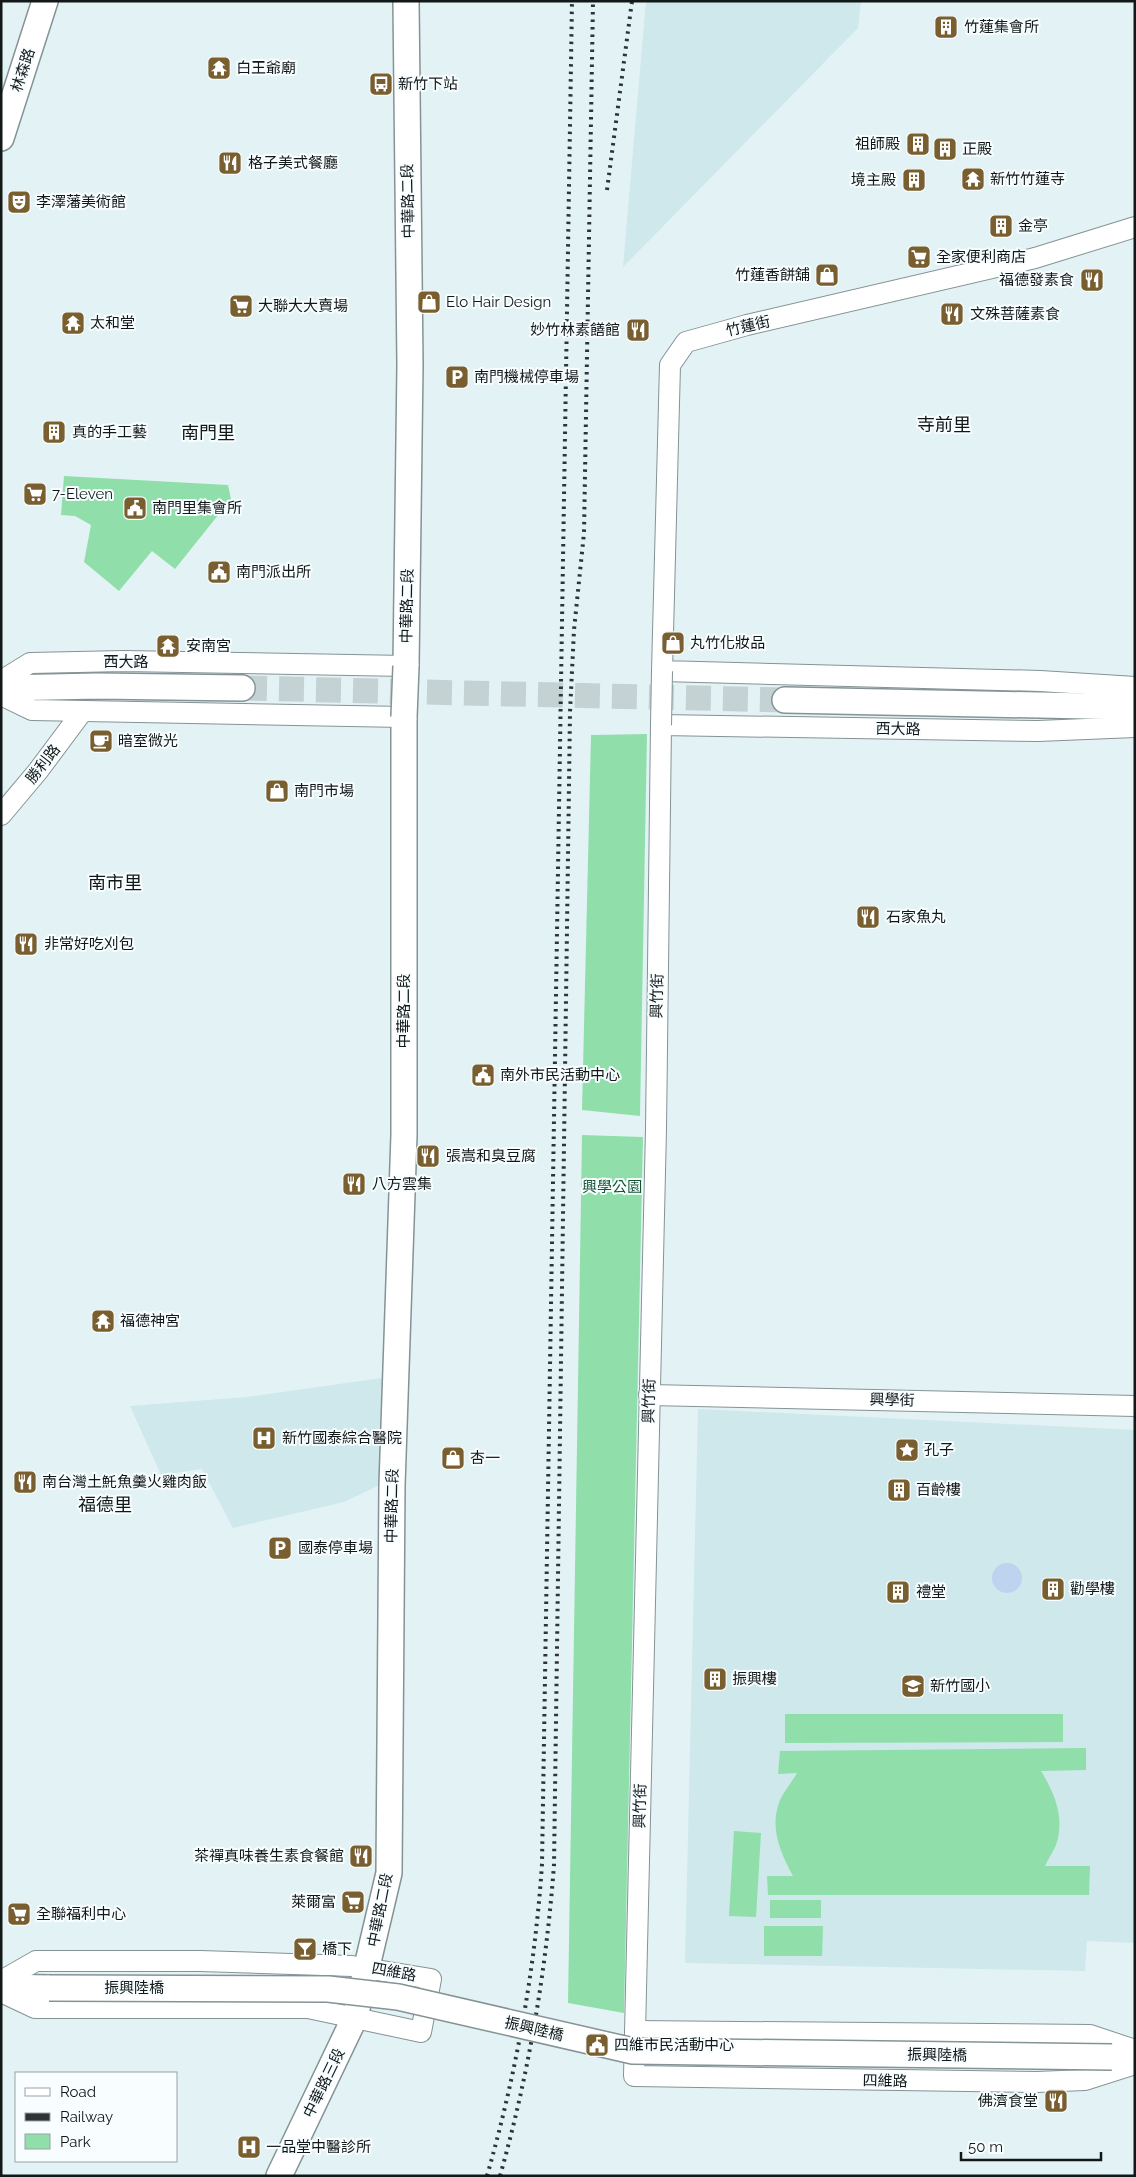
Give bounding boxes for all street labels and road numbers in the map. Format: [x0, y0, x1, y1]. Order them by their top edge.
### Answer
street label: 林森路 [7, 46, 39, 94]
street label: 中華路二段 [398, 163, 418, 239]
street label: 竹蓮街 [724, 312, 772, 340]
street label: 中華路二段 [397, 568, 417, 644]
street label: 西大路 [103, 653, 149, 671]
street label: 西大路 [875, 720, 921, 738]
street label: 勝利路 [22, 741, 64, 787]
street label: 中華路二段 [395, 973, 413, 1049]
street label: 興竹街 [648, 973, 666, 1019]
street label: 興竹街 [640, 1378, 658, 1424]
street label: 興學街 [869, 1391, 915, 1409]
street label: 中華路二段 [382, 1468, 402, 1544]
street label: 興竹街 [631, 1783, 649, 1829]
street label: 中華路二段 [364, 1871, 396, 1949]
street label: 四維路 [370, 1959, 418, 1985]
street label: 振興陸橋 [104, 1979, 164, 1997]
street label: 振興陸橋 [503, 2013, 565, 2045]
street label: 中華路三段 [299, 2045, 349, 2121]
street label: 振興陸橋 [907, 2045, 967, 2065]
street label: 四維路 [862, 2072, 908, 2090]

